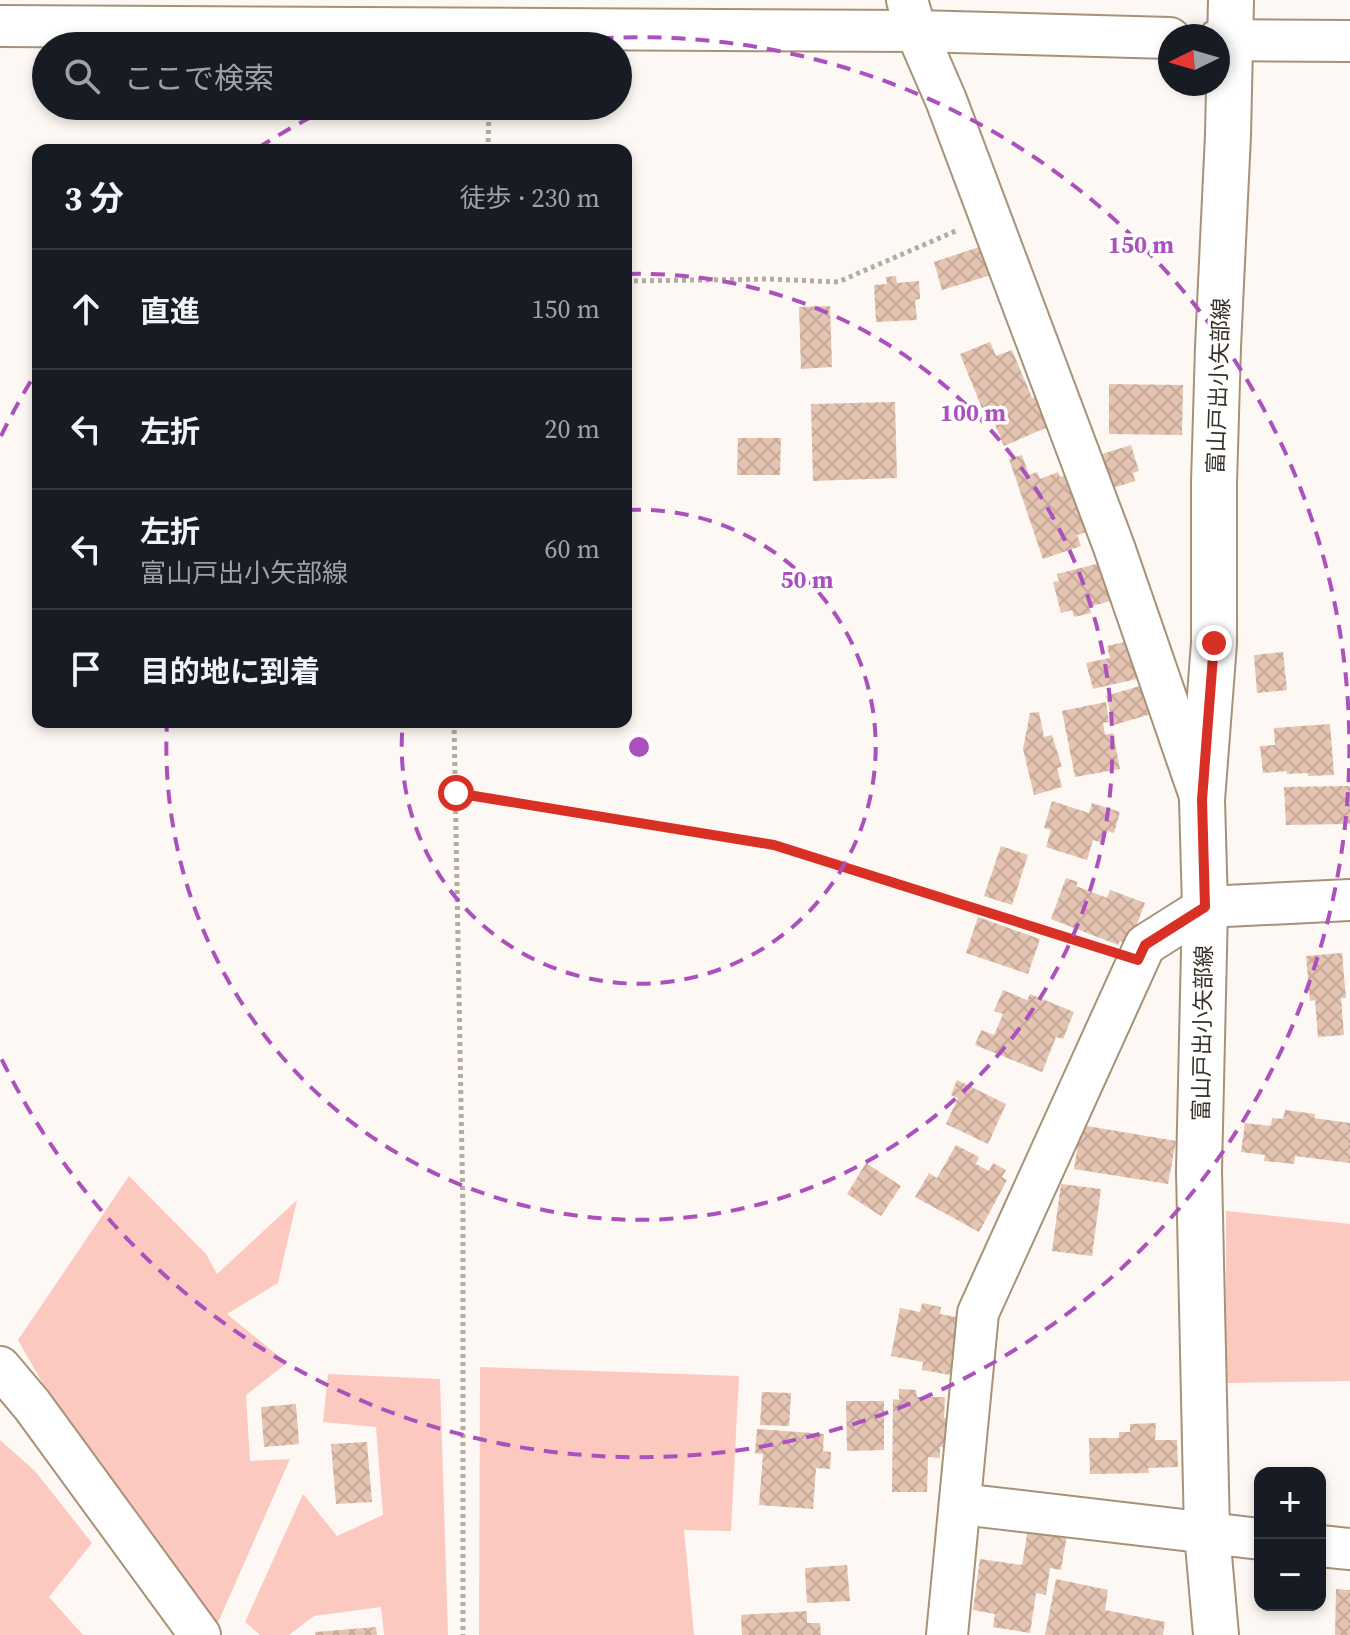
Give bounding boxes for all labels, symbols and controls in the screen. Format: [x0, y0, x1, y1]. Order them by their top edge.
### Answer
north arrow [1158, 24, 1230, 96]
search box [32, 32, 632, 120]
icon: search [60, 54, 104, 98]
text: ここで検索 [124, 58, 274, 99]
text: 3 分 [64, 175, 124, 221]
text: 徒歩 · 230 m [460, 180, 600, 216]
text: 150 m [1108, 228, 1174, 261]
icon: ahead [64, 287, 108, 331]
text: 直進 [140, 291, 200, 332]
text: 150 m [532, 291, 600, 327]
street label: 富山戸出小矢部線 [1200, 298, 1236, 474]
text: 100 m [940, 396, 1006, 429]
icon: left [64, 407, 108, 451]
text: 左折 [140, 411, 200, 452]
text: 20 m [545, 411, 600, 447]
text: 左折 [140, 511, 200, 552]
icon: left [64, 527, 108, 571]
text: 60 m [545, 531, 600, 567]
text: 富山戸出小矢部線 [140, 555, 348, 591]
text: 50 m [781, 563, 834, 596]
route end [1196, 625, 1232, 661]
icon: arrive [64, 647, 108, 691]
text: 目的地に到着 [140, 651, 320, 692]
centre of rings [625, 733, 653, 761]
route start [438, 775, 474, 811]
street label: 富山戸出小矢部線 [1185, 945, 1219, 1121]
map controls [1254, 1467, 1326, 1611]
button: + [1254, 1467, 1326, 1539]
button: − [1254, 1539, 1326, 1611]

